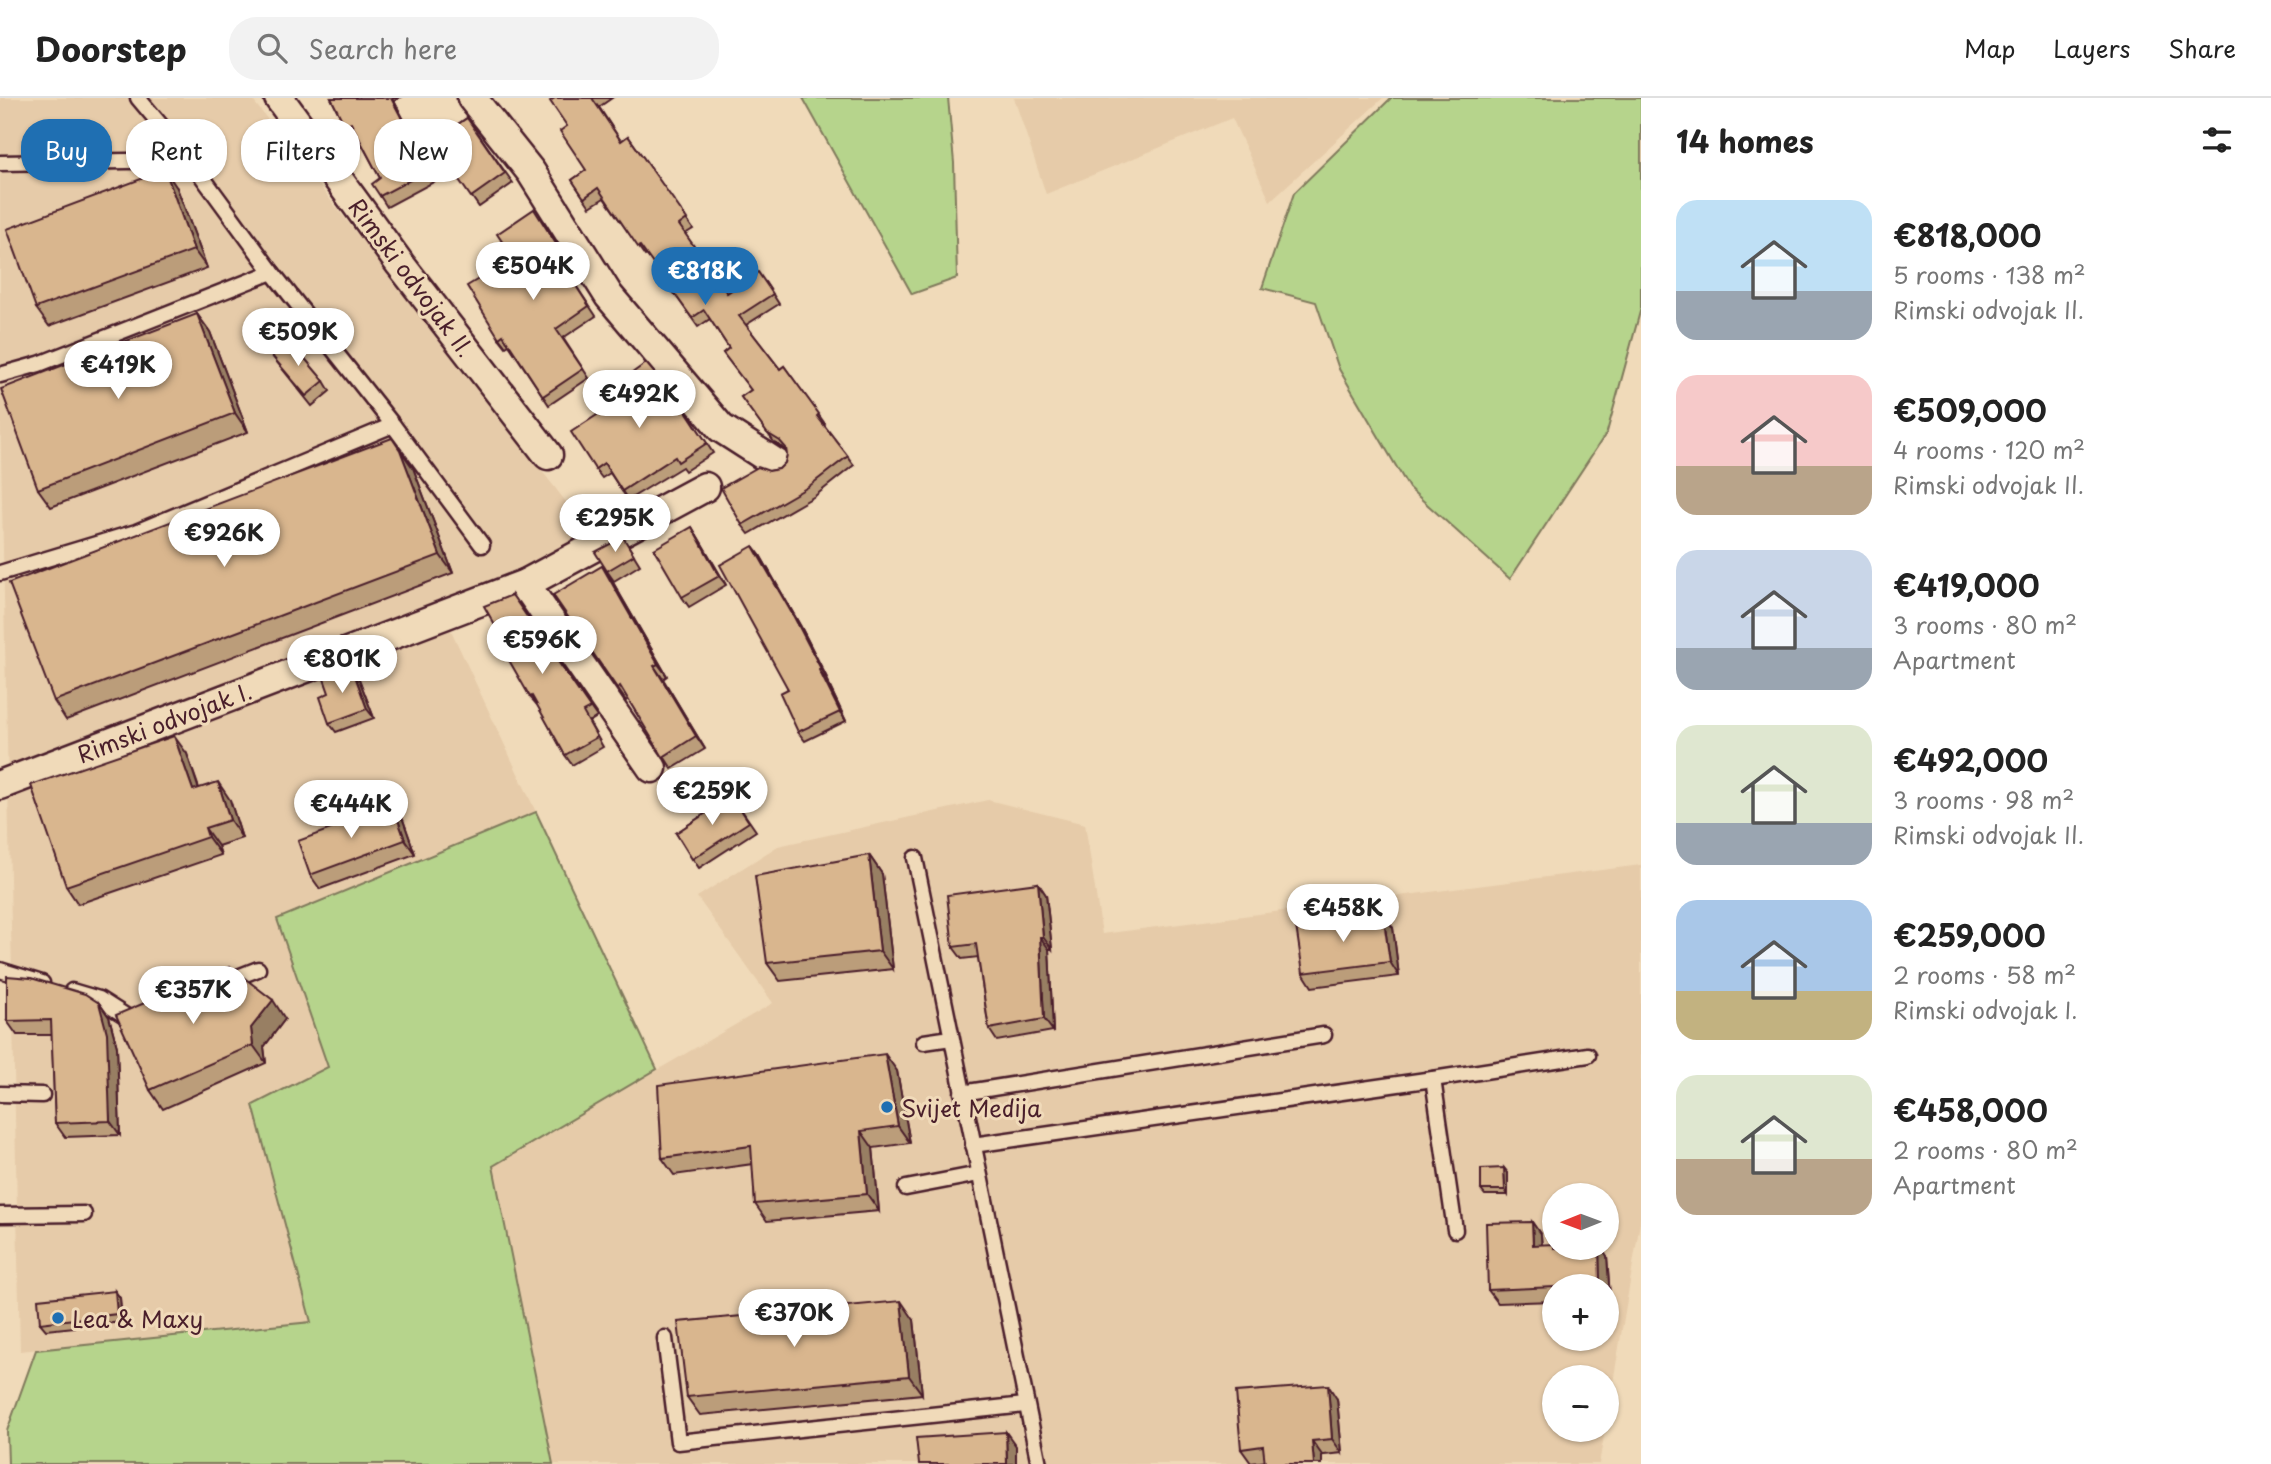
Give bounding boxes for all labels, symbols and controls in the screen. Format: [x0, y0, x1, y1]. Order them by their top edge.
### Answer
search box [229, 17, 719, 80]
text: Doorstep [35, 23, 187, 73]
icon: search [253, 29, 291, 67]
text: Search here [309, 29, 457, 68]
text: Map [1964, 30, 2015, 66]
text: Layers [2053, 30, 2130, 66]
text: Share [2168, 30, 2236, 66]
text: 14 homes [1676, 118, 1814, 163]
chip: Buy [21, 119, 112, 182]
chip: Rent [126, 119, 227, 182]
chip: Filters [241, 119, 360, 182]
chip: New [374, 119, 472, 182]
icon: filters [2198, 121, 2236, 159]
street label: Rimski odvojak II. [341, 190, 483, 364]
text: €818,000 [1893, 212, 2041, 257]
icon: home [1732, 228, 1816, 312]
pin: €504K [484, 242, 582, 302]
text: €504K [492, 247, 574, 282]
pin: €818K [656, 248, 754, 307]
text: €818K [667, 252, 743, 287]
text: 5 rooms · 138 m² [1893, 257, 2086, 292]
text: Rimski odvojak II. [1893, 292, 2084, 327]
pin: €509K [249, 308, 347, 368]
text: €509K [258, 313, 338, 348]
pin: €419K [69, 342, 167, 401]
text: €419K [80, 346, 156, 381]
pin: €492K [590, 370, 688, 430]
text: €492K [599, 375, 679, 410]
text: €509,000 [1893, 387, 2047, 432]
icon: home [1732, 403, 1816, 487]
text: 4 rooms · 120 m² [1893, 432, 2085, 467]
text: Rimski odvojak II. [1893, 467, 2084, 502]
pin: €295K [566, 494, 664, 554]
text: €295K [576, 499, 654, 534]
pin: €926K [175, 510, 273, 569]
text: €926K [184, 514, 264, 549]
text: €419,000 [1893, 562, 2040, 607]
icon: home [1732, 578, 1816, 662]
text: 3 rooms · 80 m² [1893, 607, 2077, 642]
pin: €596K [493, 616, 591, 676]
text: €596K [503, 621, 581, 656]
pin: €801K [293, 636, 391, 695]
text: €801K [303, 640, 381, 675]
text: Apartment [1893, 642, 2016, 677]
street label: Rimski odvojak I. [72, 673, 256, 771]
text: €492,000 [1893, 737, 2048, 782]
icon: home [1732, 753, 1816, 837]
pin: €259K [663, 768, 761, 827]
text: €259K [673, 772, 751, 807]
pin: €444K [302, 780, 400, 840]
text: 3 rooms · 98 m² [1893, 782, 2074, 817]
text: €444K [310, 785, 392, 820]
text: Rimski odvojak II. [1893, 817, 2084, 852]
pin: €458K [1294, 884, 1392, 944]
text: €458K [1303, 889, 1383, 924]
text: €259,000 [1893, 912, 2046, 957]
icon: home [1732, 928, 1816, 1012]
text: 2 rooms · 58 m² [1893, 957, 2076, 992]
pin: €357K [144, 967, 242, 1026]
text: €357K [154, 971, 232, 1006]
text: Rimski odvojak I. [1893, 992, 2078, 1027]
text: €458,000 [1893, 1087, 2048, 1132]
place label: Svijet Medija [901, 1090, 1042, 1125]
marker: Svijet Medija [879, 1099, 895, 1115]
icon: home [1732, 1103, 1816, 1187]
text: 2 rooms · 80 m² [1893, 1132, 2078, 1167]
text: Apartment [1893, 1167, 2016, 1202]
north arrow [1542, 1183, 1619, 1260]
map controls [1542, 1183, 1619, 1442]
button: + [1542, 1274, 1619, 1351]
pin: €370K [745, 1290, 843, 1349]
text: €370K [754, 1294, 834, 1329]
place label: Lea & Maxy [72, 1301, 203, 1336]
marker: Lea & Maxy [50, 1310, 66, 1326]
button: − [1542, 1365, 1619, 1442]

